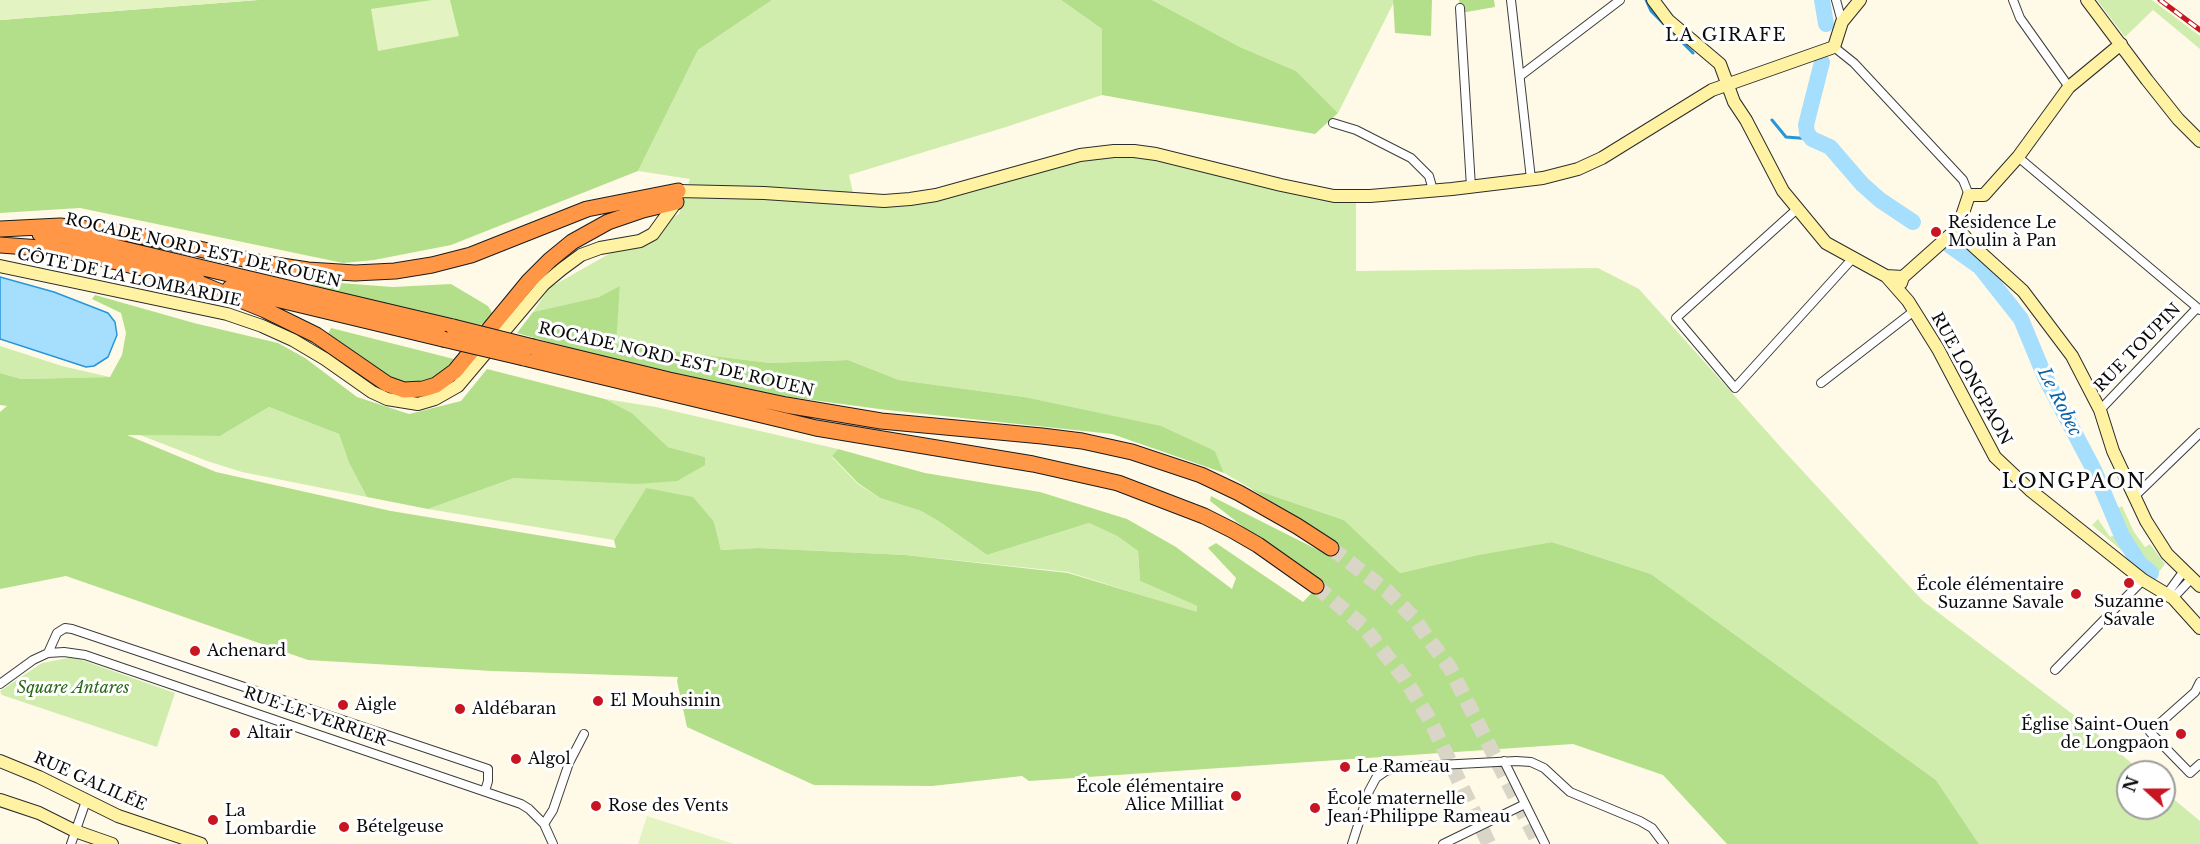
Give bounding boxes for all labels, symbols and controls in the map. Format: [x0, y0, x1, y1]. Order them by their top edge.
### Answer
district label: LA GIRAFE [1665, 25, 1787, 47]
street label: ROCADE NORD-EST DE ROUEN [63, 210, 343, 292]
place label: Résidence Le Moulin à Pan [1948, 213, 2057, 251]
marker: Résidence Le Moulin à Pan [1929, 225, 1943, 239]
street label: CÔTE DE LA LOMBARDIE [15, 245, 243, 311]
street label: RUE TOUPIN [2091, 300, 2185, 396]
street label: RUE LONGPAON [1927, 310, 2015, 448]
street label: ROCADE NORD-EST DE ROUEN [536, 319, 816, 401]
water label: Le Robec [2033, 364, 2085, 440]
district label: LONGPAON [2002, 470, 2146, 494]
place label: École élémentaire Suzanne Savale [1916, 575, 2064, 613]
marker: Suzanne Savale [2122, 576, 2136, 590]
marker: École élémentaire Suzanne Savale [2069, 587, 2083, 601]
place label: Suzanne Savale [2094, 592, 2164, 630]
place label: Achenard [207, 641, 286, 661]
marker: Achenard [188, 644, 202, 658]
park label: Square Antares [17, 678, 129, 698]
street label: RUE LE VERRIER [241, 683, 389, 751]
place label: El Mouhsinin [610, 691, 721, 711]
marker: El Mouhsinin [591, 694, 605, 708]
place label: Aigle [355, 695, 397, 715]
marker: Aigle [336, 698, 350, 712]
place label: Aldébaran [472, 699, 556, 719]
marker: Aldébaran [453, 702, 467, 716]
place label: Église Saint-Ouen de Longpaon [2021, 715, 2169, 753]
place label: Altaïr [247, 723, 293, 743]
marker: Altaïr [228, 726, 242, 740]
marker: Église Saint-Ouen de Longpaon [2174, 727, 2188, 741]
street label: RUE GALILÉE [31, 749, 149, 815]
place label: Algol [528, 749, 571, 769]
marker: Algol [509, 752, 523, 766]
place label: Le Rameau [1357, 757, 1450, 777]
marker: Le Rameau [1338, 760, 1352, 774]
north arrow [2116, 760, 2176, 820]
text: N [2119, 774, 2143, 795]
place label: École élémentaire Alice Milliat [1076, 777, 1224, 815]
marker: École élémentaire Alice Milliat [1229, 789, 1243, 803]
place label: École maternelle Jean-Philippe Rameau [1327, 789, 1510, 827]
place label: Rose des Vents [608, 796, 728, 816]
marker: Rose des Vents [589, 799, 603, 813]
place label: La Lombardie [225, 801, 316, 839]
marker: École maternelle Jean-Philippe Rameau [1308, 801, 1322, 815]
marker: La Lombardie [206, 813, 220, 827]
place label: Bételgeuse [356, 817, 444, 837]
marker: Bételgeuse [337, 820, 351, 834]

